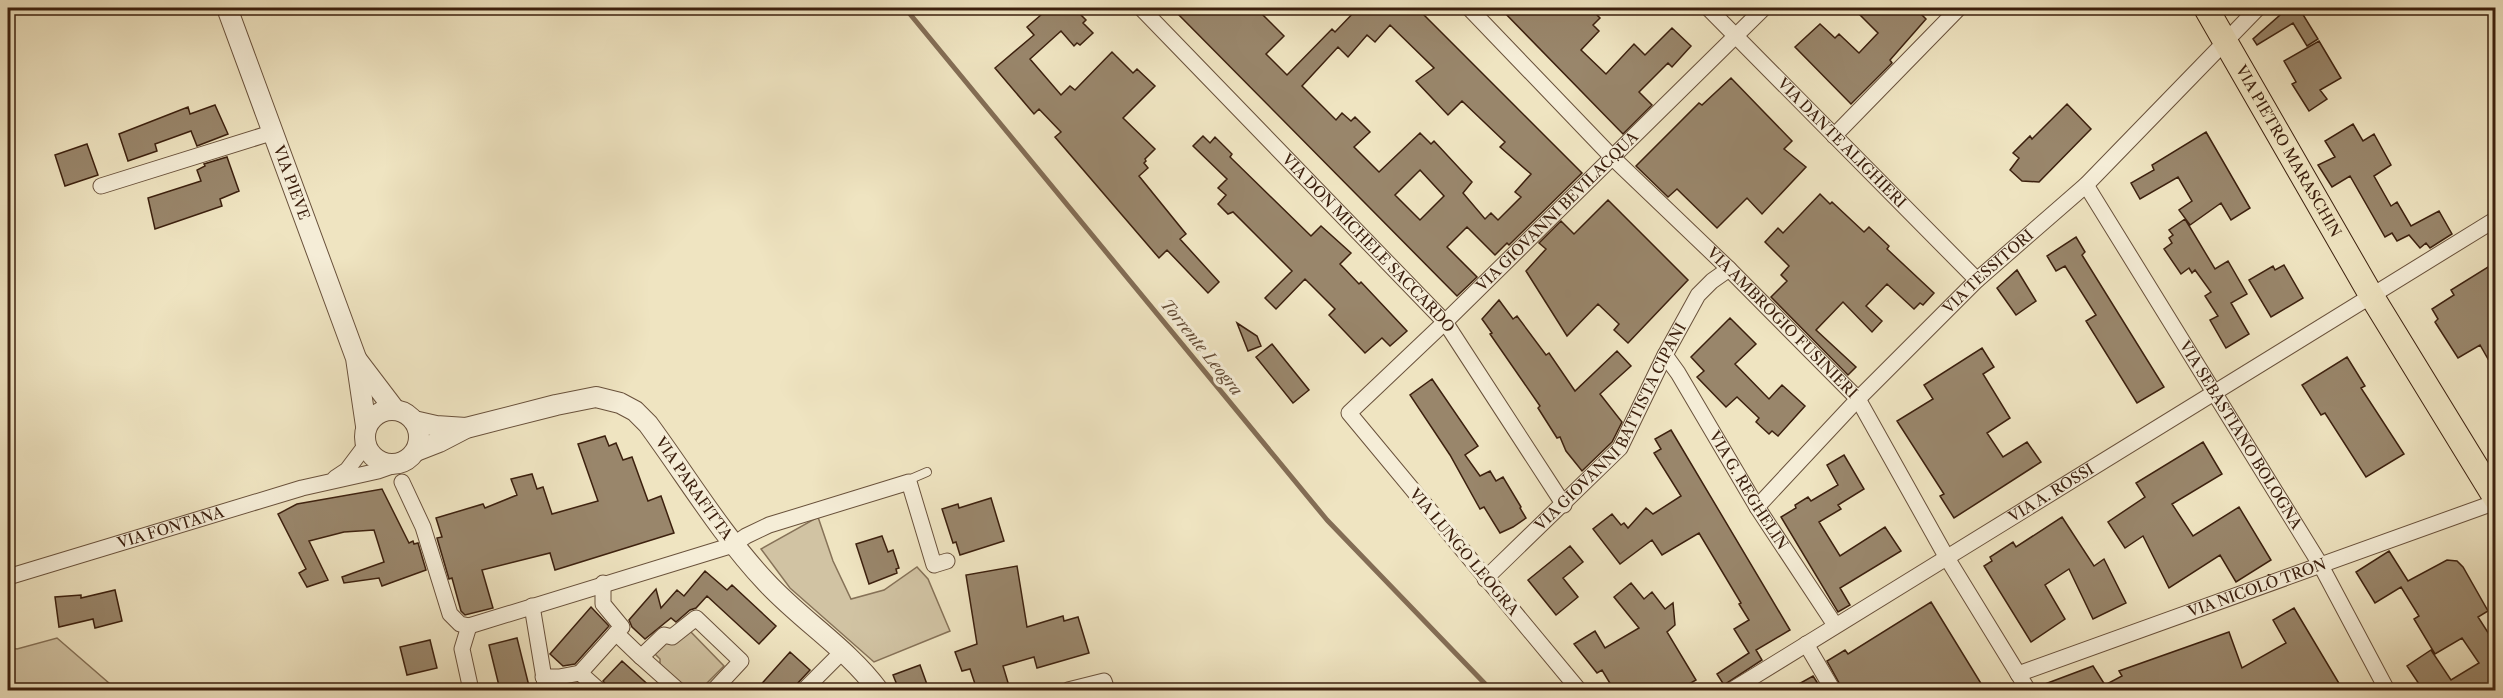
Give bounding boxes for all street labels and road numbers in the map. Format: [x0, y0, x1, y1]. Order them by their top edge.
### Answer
street label: VIA PIETRO MARASCHIN [2231, 61, 2346, 240]
street label: VIA DANTE ALIGHIERI [1773, 73, 1910, 212]
street label: VIA GIOVANNI BEVILACQUA [1471, 127, 1643, 296]
street label: VIA PIEVE [269, 142, 314, 222]
street label: VIA DON MICHELE SACCARDO [1278, 149, 1459, 336]
street label: VIA TESSITORI [1938, 225, 2037, 318]
street label: VIA AMBROGIO FUSINIERI [1702, 242, 1862, 402]
street label: VIA GIOVANNI BATTISTA CIPANI [1530, 319, 1690, 535]
street label: VIA SEBASTIANO BOLOGNA [2175, 336, 2307, 533]
street label: VIA G. REGHELIN [1705, 427, 1792, 553]
street label: VIA PARAFITTA [651, 432, 737, 544]
street label: VIA A. ROSSI [2004, 459, 2097, 527]
street label: VIA LUNGO LEOGRA [1405, 484, 1524, 620]
street label: VIA FONTANA [114, 502, 227, 553]
street label: VIA NICOLÒ TRON [2184, 554, 2329, 621]

